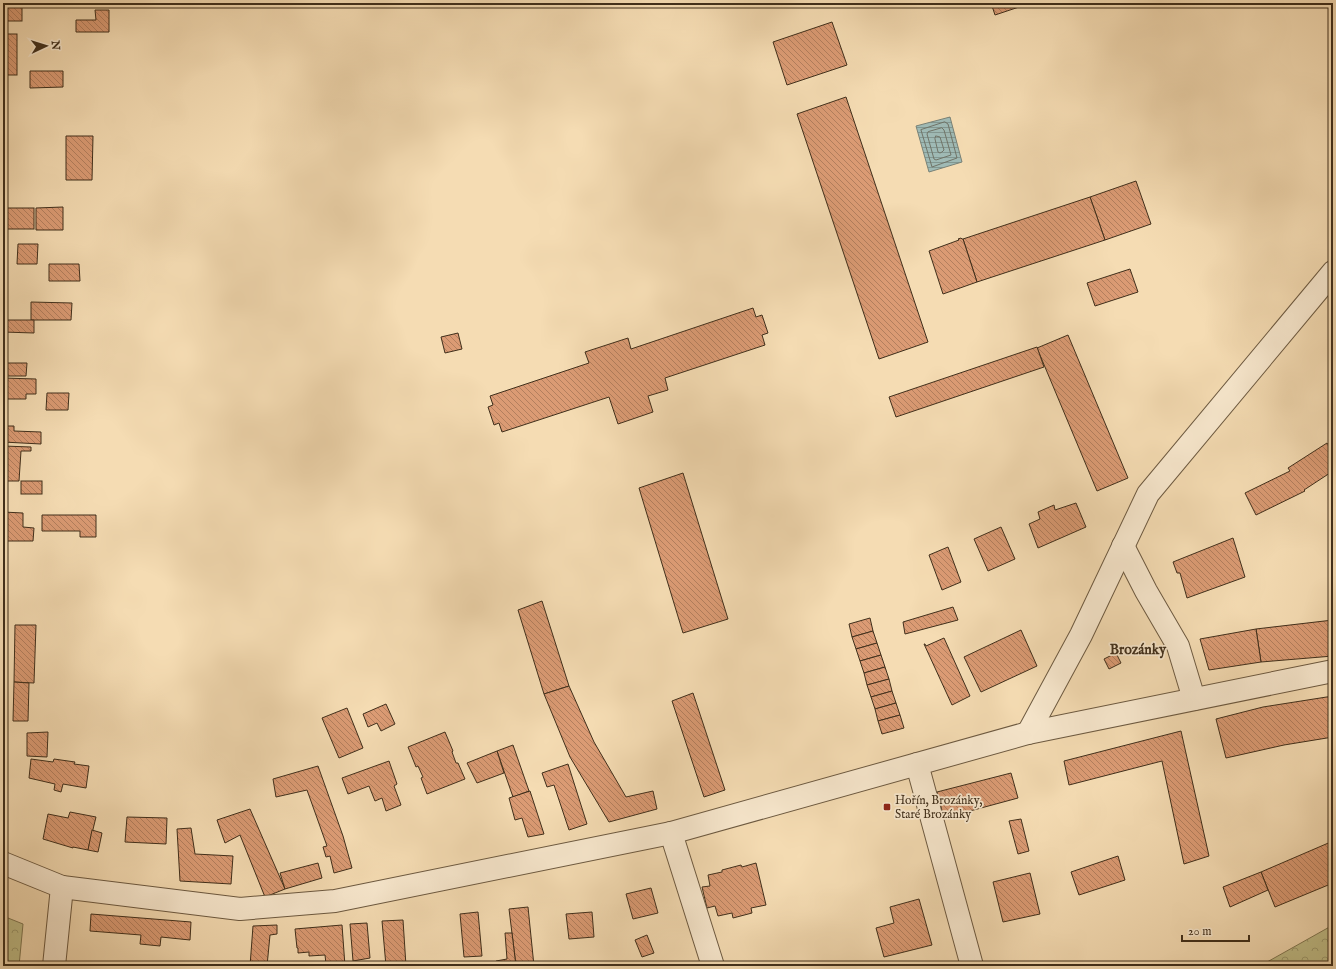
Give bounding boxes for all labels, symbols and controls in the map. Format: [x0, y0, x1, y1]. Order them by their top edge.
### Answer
north arrow [26, 26, 66, 66]
text: N [48, 39, 62, 51]
district label: Brozánky [1110, 641, 1167, 659]
place label: Hořín, Brozánky, Staré Brozánky [895, 793, 982, 822]
marker: Hořín, Brozánky, Staré Brozánky [882, 802, 892, 812]
scale bar [1182, 917, 1249, 943]
text: 20 m [1188, 924, 1211, 939]

